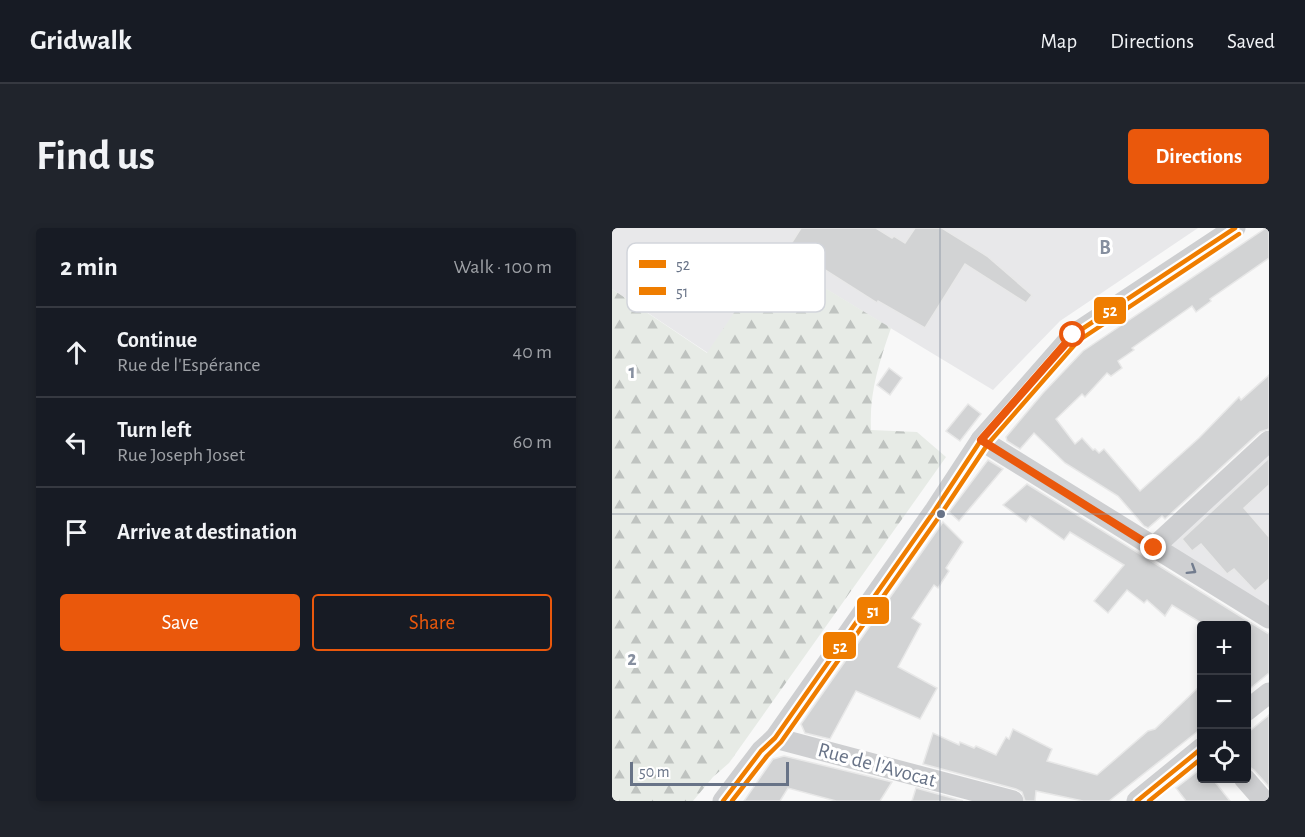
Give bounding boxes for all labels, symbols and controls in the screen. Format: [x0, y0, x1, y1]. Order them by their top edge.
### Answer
text: Gridwalk [30, 27, 132, 55]
text: Map [1041, 31, 1077, 52]
text: Directions [1110, 31, 1194, 52]
text: Saved [1227, 31, 1275, 52]
button: Directions [1128, 129, 1269, 184]
text: Find us [36, 135, 155, 177]
text: B [1099, 238, 1111, 258]
legend [627, 243, 825, 312]
text: 2 min [60, 254, 118, 280]
text: Walk · 100 m [453, 257, 552, 277]
text: 52 [676, 257, 690, 273]
text: 51 [676, 284, 688, 300]
line badge: 52 [1093, 296, 1127, 325]
text: 52 [1103, 303, 1118, 319]
route start [1059, 321, 1085, 347]
text: Continue [117, 329, 197, 351]
icon: ahead [60, 336, 93, 369]
text: 40 m [513, 342, 552, 362]
text: Rue de l'Espérance [117, 355, 261, 375]
text: 1 [628, 362, 636, 382]
text: Turn left [117, 419, 191, 441]
icon: left [60, 426, 93, 459]
text: 60 m [513, 432, 552, 452]
text: Rue Joseph Joset [117, 445, 245, 465]
unlabelled marker [935, 508, 947, 520]
icon: arrive [60, 516, 93, 549]
text: Arrive at destination [117, 521, 297, 543]
route end [1140, 534, 1166, 560]
one-way arrow [1186, 563, 1196, 575]
button: Save [60, 594, 300, 651]
button: Share [312, 594, 552, 651]
line badge: 51 [856, 596, 890, 625]
text: 51 [867, 603, 879, 619]
map controls [1197, 621, 1251, 783]
button: + [1197, 621, 1251, 675]
line badge: 52 [822, 631, 857, 660]
text: 52 [833, 639, 848, 655]
text: 2 [627, 649, 637, 669]
button: − [1197, 675, 1251, 729]
button: locate [1197, 729, 1251, 783]
street label: Rue de l'Avocat [816, 739, 939, 791]
scale bar [630, 759, 789, 786]
text: 50 m [639, 764, 670, 780]

